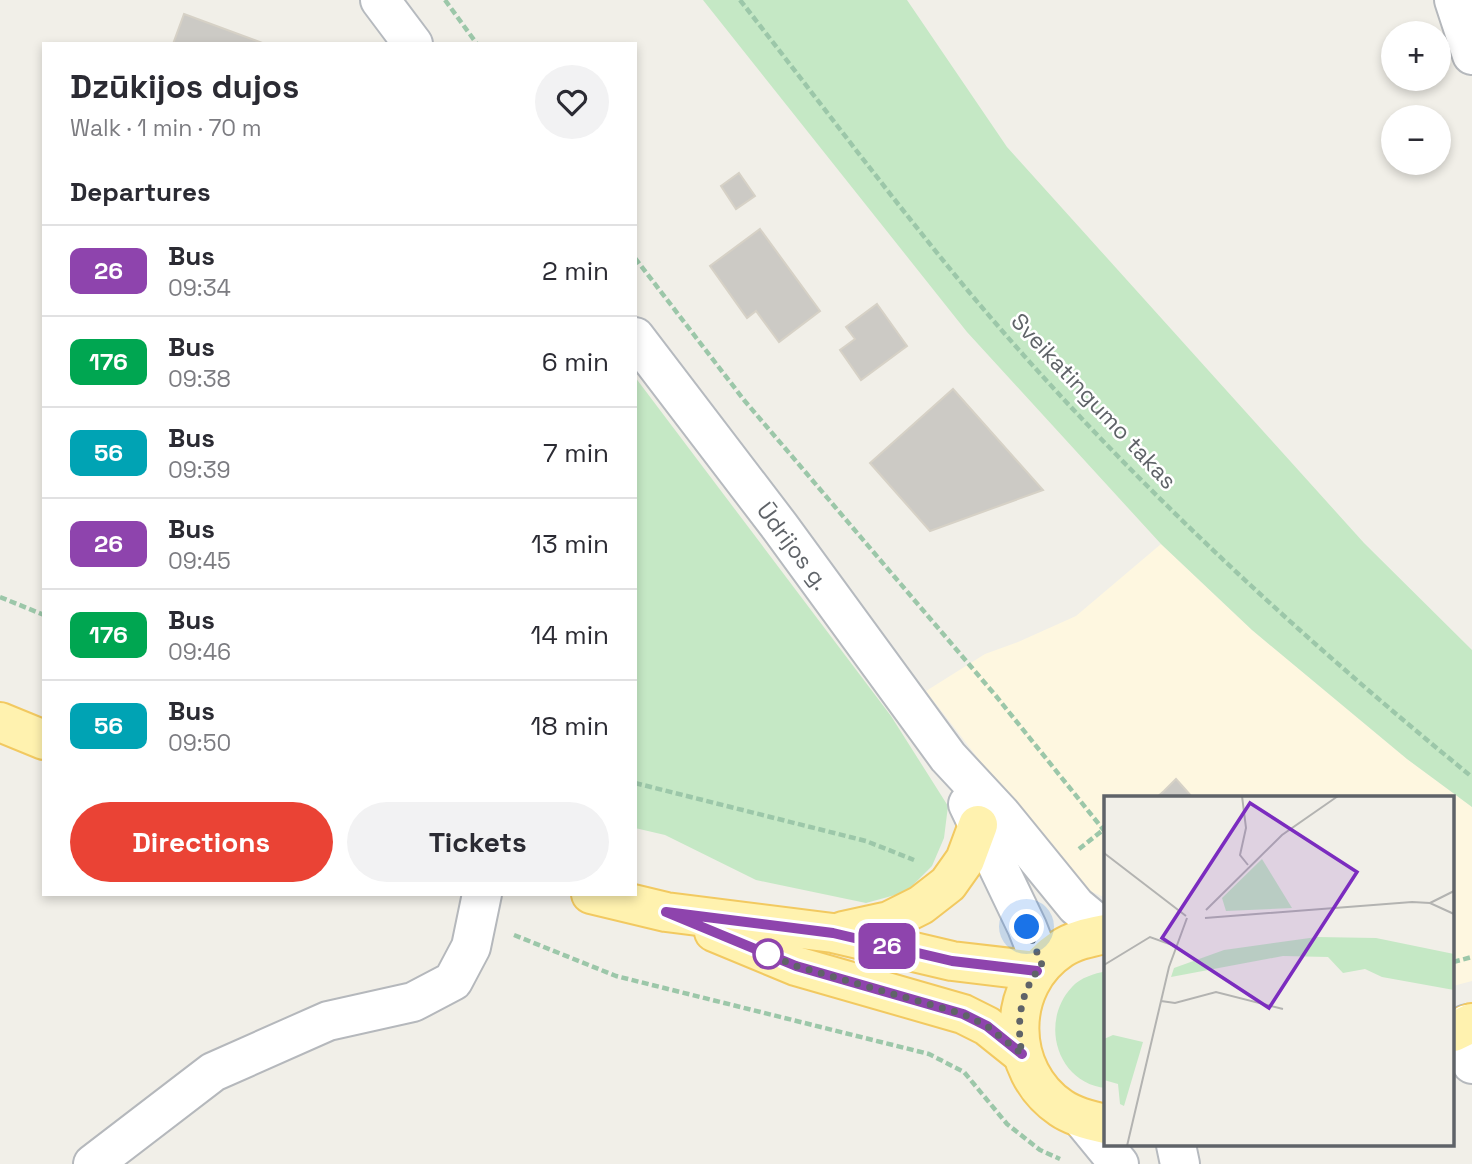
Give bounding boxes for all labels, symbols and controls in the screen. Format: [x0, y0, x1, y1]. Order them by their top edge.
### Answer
map controls [1381, 21, 1451, 175]
button: + [1381, 21, 1451, 91]
button: heart [535, 65, 609, 139]
text: Dzūkijos dujos [70, 66, 299, 108]
button: − [1381, 105, 1451, 175]
text: Walk · 1 min · 70 m [70, 113, 262, 143]
text: Departures [70, 175, 211, 209]
text: Bus [168, 239, 215, 273]
text: 2 min [542, 254, 609, 288]
text: 26 [94, 255, 123, 286]
text: 09:34 [168, 273, 231, 303]
street label: Sveikatingumo takas [1005, 307, 1183, 495]
text: Bus [168, 330, 215, 364]
text: 6 min [542, 345, 609, 379]
text: 176 [89, 346, 128, 377]
text: 09:38 [168, 364, 231, 394]
text: Bus [168, 421, 215, 455]
text: 7 min [543, 436, 609, 470]
text: 56 [94, 437, 123, 468]
text: 09:39 [168, 455, 231, 485]
street label: Ūdrijos g. [750, 496, 836, 596]
text: Bus [168, 512, 215, 546]
text: 13 min [531, 527, 609, 561]
text: 26 [94, 528, 123, 559]
text: 09:45 [168, 546, 231, 576]
text: Bus [168, 603, 215, 637]
text: 14 min [531, 618, 609, 652]
text: 176 [89, 619, 128, 650]
text: 09:46 [168, 637, 231, 667]
text: Bus [168, 694, 215, 728]
text: 18 min [531, 709, 609, 743]
text: 56 [94, 710, 123, 741]
text: 09:50 [168, 728, 231, 758]
inset map [1104, 796, 1454, 1146]
button: Directions [70, 802, 333, 882]
button: Tickets [347, 802, 609, 882]
your location [1009, 909, 1044, 944]
line badge: 26 [856, 923, 918, 969]
text: 26 [872, 930, 902, 961]
unlabelled marker [753, 939, 783, 969]

